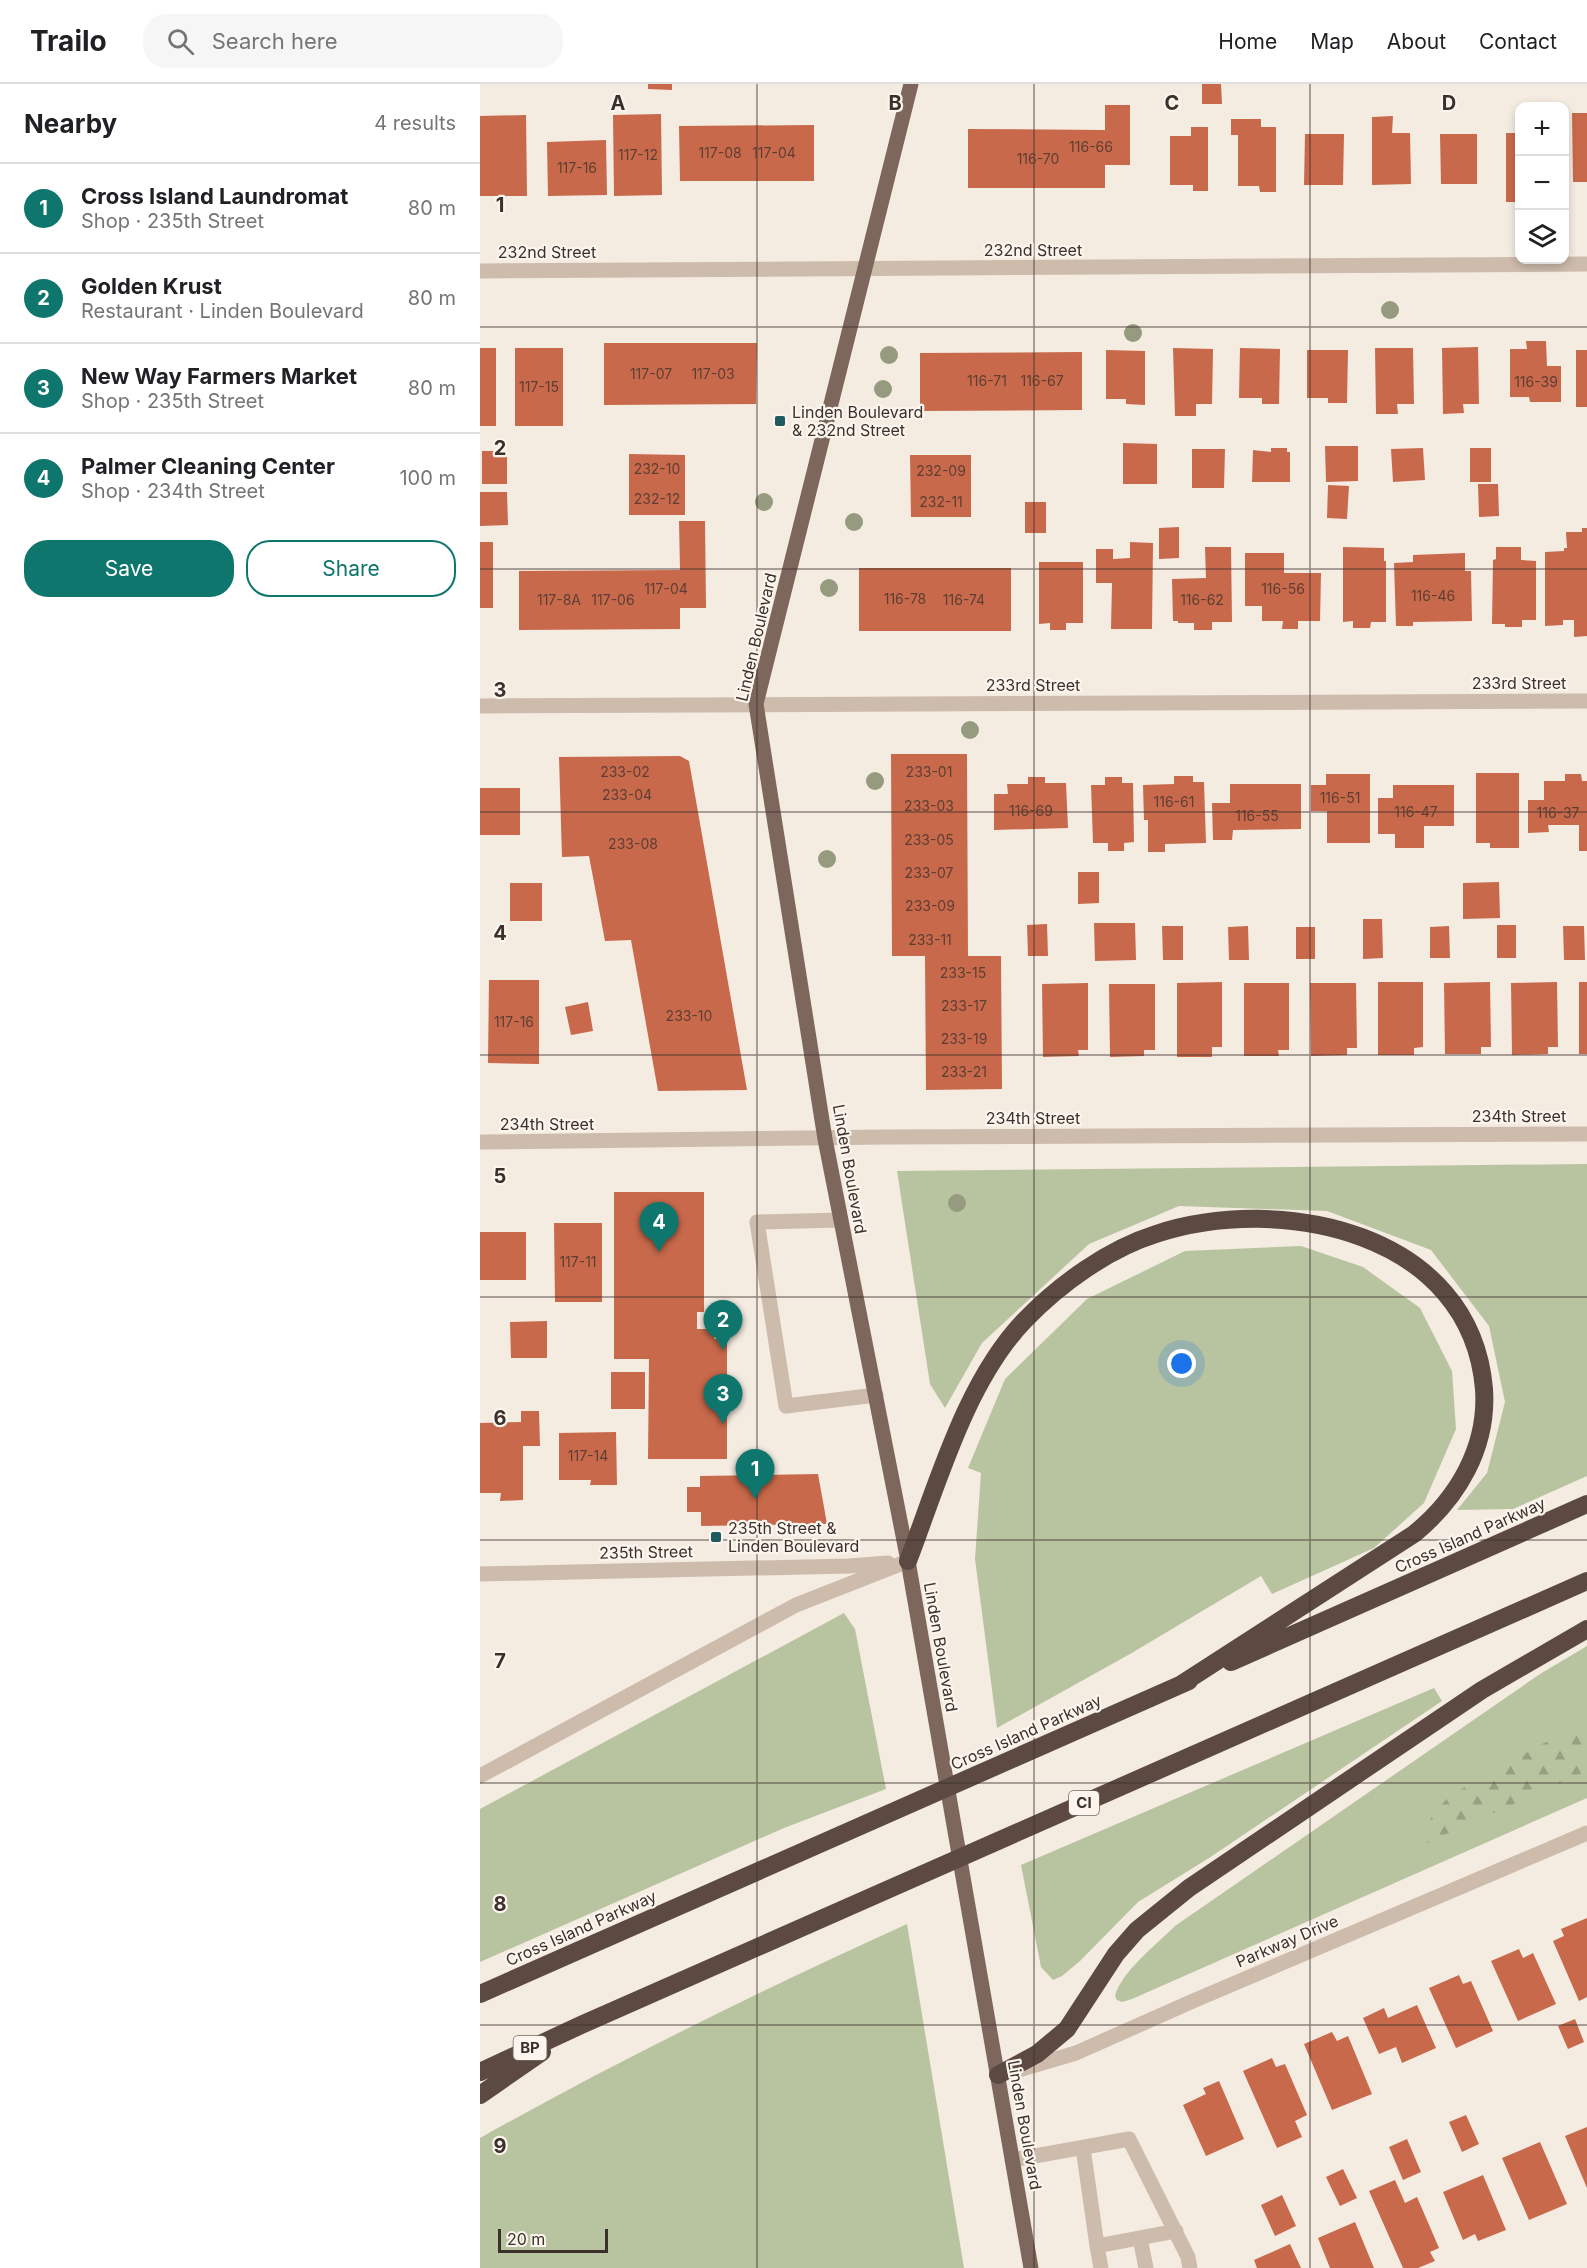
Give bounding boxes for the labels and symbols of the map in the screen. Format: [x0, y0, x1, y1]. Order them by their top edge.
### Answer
text: A [611, 91, 626, 115]
text: B [888, 91, 902, 115]
text: C [1165, 91, 1179, 115]
text: D [1442, 91, 1456, 115]
house number: 116-66 [1069, 138, 1113, 155]
house number: 117-08 [698, 144, 742, 161]
house number: 117-04 [752, 144, 796, 161]
house number: 117-12 [618, 146, 658, 163]
house number: 116-70 [1017, 150, 1059, 167]
house number: 117-16 [557, 159, 597, 176]
text: 1 [496, 193, 504, 217]
street label: 232nd Street [984, 240, 1082, 260]
street label: 232nd Street [498, 242, 596, 262]
house number: 117-07 [630, 365, 672, 382]
house number: 117-03 [691, 365, 735, 382]
house number: 116-71 [967, 372, 1007, 389]
house number: 116-67 [1020, 372, 1064, 389]
house number: 116-39 [1514, 373, 1558, 390]
house number: 117-15 [519, 378, 559, 395]
place label: Linden Boulevard & 232nd Street [792, 402, 923, 440]
marker: Linden Boulevard & 232nd Street [773, 414, 787, 428]
text: 2 [494, 436, 506, 460]
house number: 232-10 [634, 460, 680, 477]
house number: 232-09 [916, 462, 966, 479]
house number: 232-12 [634, 490, 680, 507]
house number: 232-11 [919, 493, 963, 510]
street label: Linden Boulevard [731, 571, 781, 703]
house number: 117-04 [644, 580, 688, 597]
house number: 116-56 [1261, 580, 1305, 597]
house number: 116-46 [1411, 587, 1455, 604]
house number: 116-78 [884, 590, 926, 607]
house number: 117-8A [537, 591, 581, 608]
house number: 117-06 [591, 591, 635, 608]
house number: 116-74 [943, 591, 985, 608]
house number: 116-62 [1180, 591, 1224, 608]
street label: 233rd Street [1472, 673, 1566, 693]
street label: 233rd Street [986, 675, 1080, 695]
text: 3 [494, 678, 506, 702]
house number: 233-02 [600, 763, 650, 780]
house number: 233-01 [906, 763, 952, 780]
house number: 233-04 [602, 786, 652, 803]
house number: 116-51 [1320, 789, 1360, 806]
house number: 116-61 [1154, 793, 1194, 810]
house number: 233-03 [904, 797, 954, 814]
house number: 116-69 [1009, 802, 1053, 819]
house number: 116-47 [1394, 803, 1438, 820]
house number: 116-37 [1537, 804, 1580, 821]
house number: 116-55 [1235, 807, 1279, 824]
house number: 233-05 [904, 831, 954, 848]
house number: 233-08 [608, 835, 658, 852]
house number: 233-07 [905, 864, 953, 881]
house number: 233-09 [905, 897, 955, 914]
text: 4 [493, 921, 507, 945]
house number: 233-11 [908, 931, 952, 948]
house number: 233-15 [940, 964, 986, 981]
house number: 233-17 [941, 997, 987, 1014]
house number: 233-10 [666, 1007, 712, 1024]
house number: 117-16 [494, 1013, 534, 1030]
house number: 233-19 [941, 1030, 987, 1047]
house number: 233-21 [941, 1063, 987, 1080]
street label: Linden Boulevard [829, 1103, 871, 1235]
street label: 234th Street [1472, 1106, 1566, 1126]
street label: 234th Street [986, 1108, 1080, 1128]
street label: 234th Street [500, 1114, 594, 1134]
text: 5 [494, 1164, 506, 1188]
pin: 4 [640, 1202, 678, 1252]
house number: 117-11 [559, 1253, 597, 1270]
pin: 2 [704, 1300, 742, 1350]
your location [1167, 1349, 1196, 1378]
pin: 3 [704, 1374, 742, 1424]
text: 6 [494, 1406, 507, 1430]
house number: 117-14 [568, 1447, 608, 1464]
pin: 1 [736, 1450, 774, 1499]
street label: Cross Island Parkway [1392, 1493, 1548, 1577]
place label: 235th Street & Linden Boulevard [728, 1518, 859, 1556]
marker: 235th Street & Linden Boulevard [709, 1530, 723, 1544]
street label: 235th Street [599, 1541, 693, 1563]
street label: Linden Boulevard [920, 1581, 962, 1713]
text: 7 [494, 1649, 506, 1673]
street label: Cross Island Parkway [948, 1690, 1104, 1774]
road number: CI [1069, 1791, 1099, 1815]
street label: Cross Island Parkway [503, 1886, 659, 1970]
text: 8 [493, 1892, 507, 1916]
street label: Parkway Drive [1233, 1910, 1341, 1972]
road number: BP [514, 2036, 546, 2060]
street label: Linden Boulevard [1004, 2059, 1046, 2191]
text: 9 [494, 2134, 507, 2158]
scale bar [498, 2226, 608, 2254]

